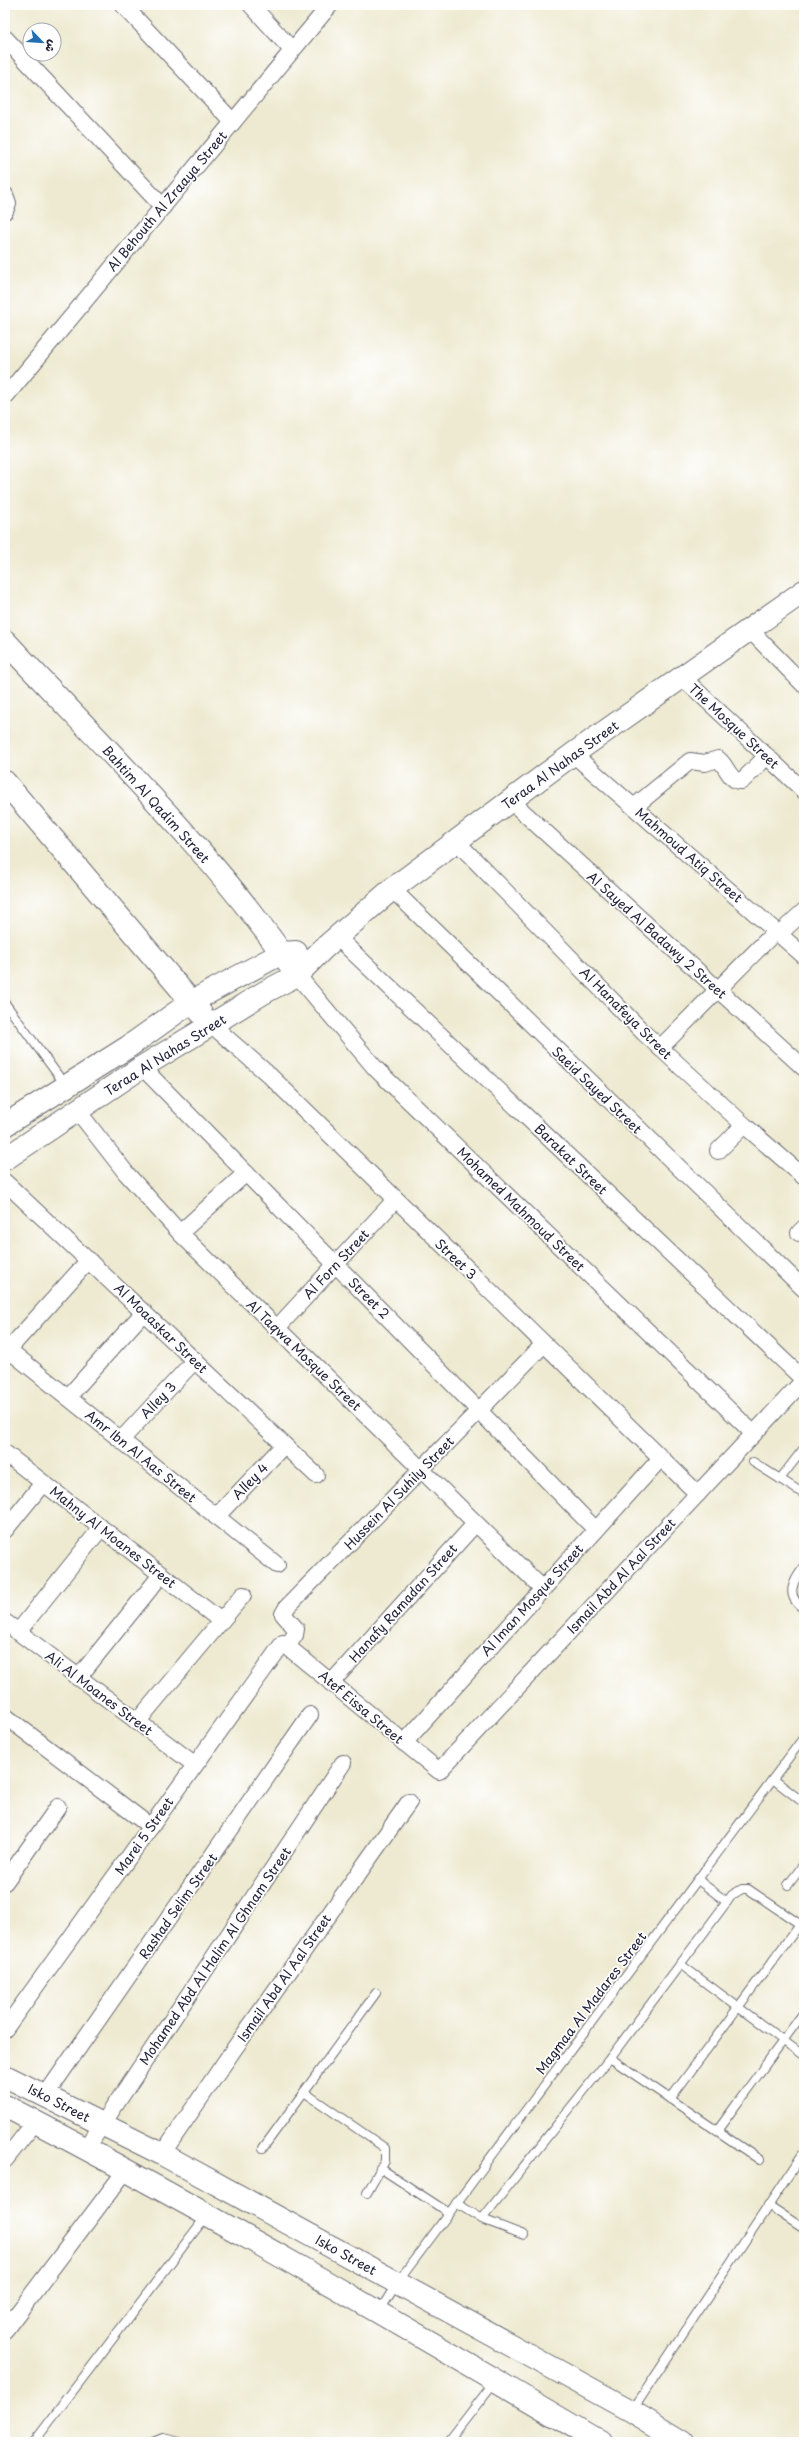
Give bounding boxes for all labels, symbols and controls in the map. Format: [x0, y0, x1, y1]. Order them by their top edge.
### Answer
north arrow [22, 22, 62, 62]
text: ش [41, 37, 62, 56]
street label: Al Behouth Al Zraaya Street [102, 127, 231, 275]
street label: The Mosque Street [685, 679, 784, 773]
street label: Teraa Al Nahas Street [497, 716, 622, 814]
street label: Bahtim Al Qadim Street [98, 741, 215, 867]
street label: Mahmoud Atiq Street [632, 803, 747, 906]
street label: Al Sayed Al Badawy 2 Street [583, 867, 731, 1003]
street label: Al Hanafeya Street [576, 962, 677, 1063]
street label: Teraa Al Nahas Street [100, 1009, 229, 1100]
street label: Saeid Sayed Street [548, 1042, 647, 1138]
street label: Barakat Street [531, 1119, 612, 1198]
street label: Mohamed Mahmoud Street [453, 1142, 590, 1275]
street label: Al Forn Street [298, 1225, 373, 1303]
street label: Street 3 [431, 1234, 481, 1283]
street label: Street 2 [344, 1273, 394, 1323]
street label: Al Moaaskar Street [111, 1278, 212, 1377]
street label: Al Taqwa Mosque Street [243, 1295, 366, 1415]
street label: Alley 3 [136, 1377, 180, 1422]
street label: Amr Ibn Al Aas Street [82, 1405, 201, 1506]
street label: Hussein Al Suhily Street [339, 1432, 458, 1554]
street label: Alley 4 [227, 1458, 272, 1503]
street label: Mahny Al Moanes Street [46, 1481, 180, 1592]
street label: Ismail Abd Al Aal Street [562, 1514, 679, 1638]
street label: Hanafy Ramadan Street [344, 1539, 461, 1666]
street label: Al Iman Mosque Street [476, 1540, 587, 1660]
street label: Ali Al Moanes Street [42, 1646, 157, 1739]
street label: Atef Eissa Street [315, 1665, 408, 1748]
street label: Marei 5 Street [110, 1793, 177, 1878]
street label: Mohamed Abd Al Halim Al Ghnam Street [134, 1843, 295, 2068]
street label: Rashad Selim Street [134, 1849, 221, 1962]
street label: Ismail Abd Al Aal Street [232, 1910, 335, 2045]
street label: Magmaa Al Madares Street [531, 1928, 651, 2078]
street label: Isko Street [25, 2079, 93, 2126]
street label: Isko Street [312, 2230, 380, 2279]

